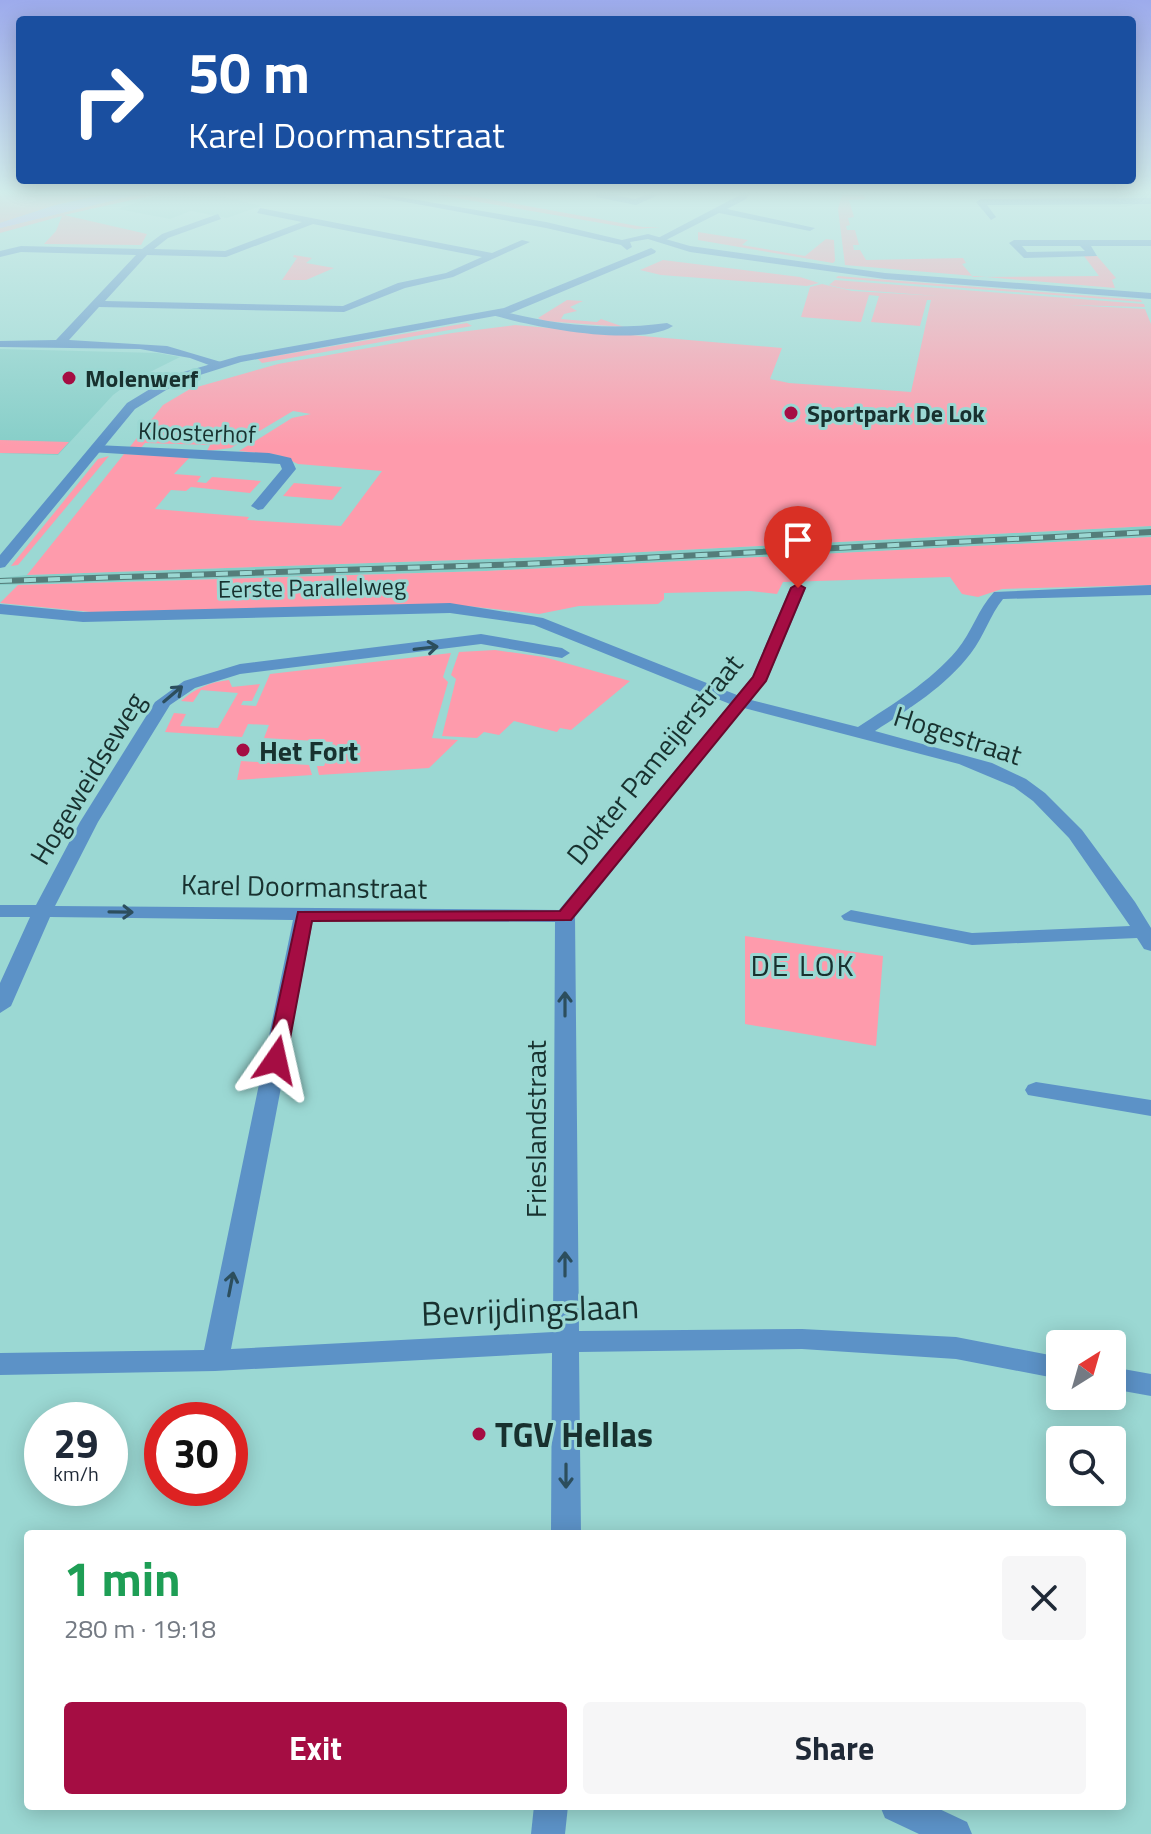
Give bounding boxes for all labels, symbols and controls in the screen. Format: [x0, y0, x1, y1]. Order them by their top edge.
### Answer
text: 50 m [188, 30, 310, 115]
icon: right [56, 48, 160, 152]
text: Karel Doormanstraat [188, 107, 505, 162]
place label: Molenwerf [85, 360, 199, 396]
marker: Molenwerf [60, 369, 78, 387]
place label: Sportpark De Lok [807, 395, 985, 431]
marker: Sportpark De Lok [782, 404, 800, 422]
street label: Kloosterhof [137, 412, 257, 452]
pin [764, 506, 832, 588]
icon: arrive [776, 518, 820, 562]
street label: Eerste Parallelweg [218, 567, 406, 607]
one-way arrow [412, 640, 439, 655]
street label: Dokter Pameijerstraat [555, 644, 753, 874]
street label: Hogeweidseweg [18, 683, 156, 873]
one-way arrow [162, 685, 183, 703]
street label: Hogestraat [888, 694, 1028, 776]
place label: Het Fort [259, 729, 358, 772]
marker: Het Fort [234, 741, 252, 759]
street label: Karel Doormanstraat [180, 862, 428, 910]
one-way arrow [107, 904, 134, 919]
district label: DE LOK [750, 942, 856, 988]
one-way arrow [557, 991, 573, 1018]
position arrow [234, 1018, 318, 1102]
street label: Frieslandstraat [514, 1040, 557, 1218]
one-way arrow [557, 1251, 573, 1278]
one-way arrow [224, 1271, 239, 1297]
street label: Bevrijdingslaan [420, 1279, 640, 1339]
north arrow [1046, 1330, 1126, 1410]
map controls [1046, 1330, 1126, 1506]
speed limit sign: 30 [144, 1402, 248, 1506]
place label: TGV Hellas [495, 1408, 653, 1460]
text: 29 [54, 1413, 98, 1474]
marker: TGV Hellas [470, 1425, 488, 1443]
button: search [1046, 1426, 1126, 1506]
text: km/h [53, 1458, 99, 1489]
one-way arrow [558, 1462, 574, 1489]
text: 1 min [64, 1542, 181, 1615]
button: close [1002, 1556, 1086, 1640]
text: 280 m · 19:18 [64, 1609, 216, 1648]
button: Exit [64, 1702, 567, 1794]
button: Share [583, 1702, 1086, 1794]

